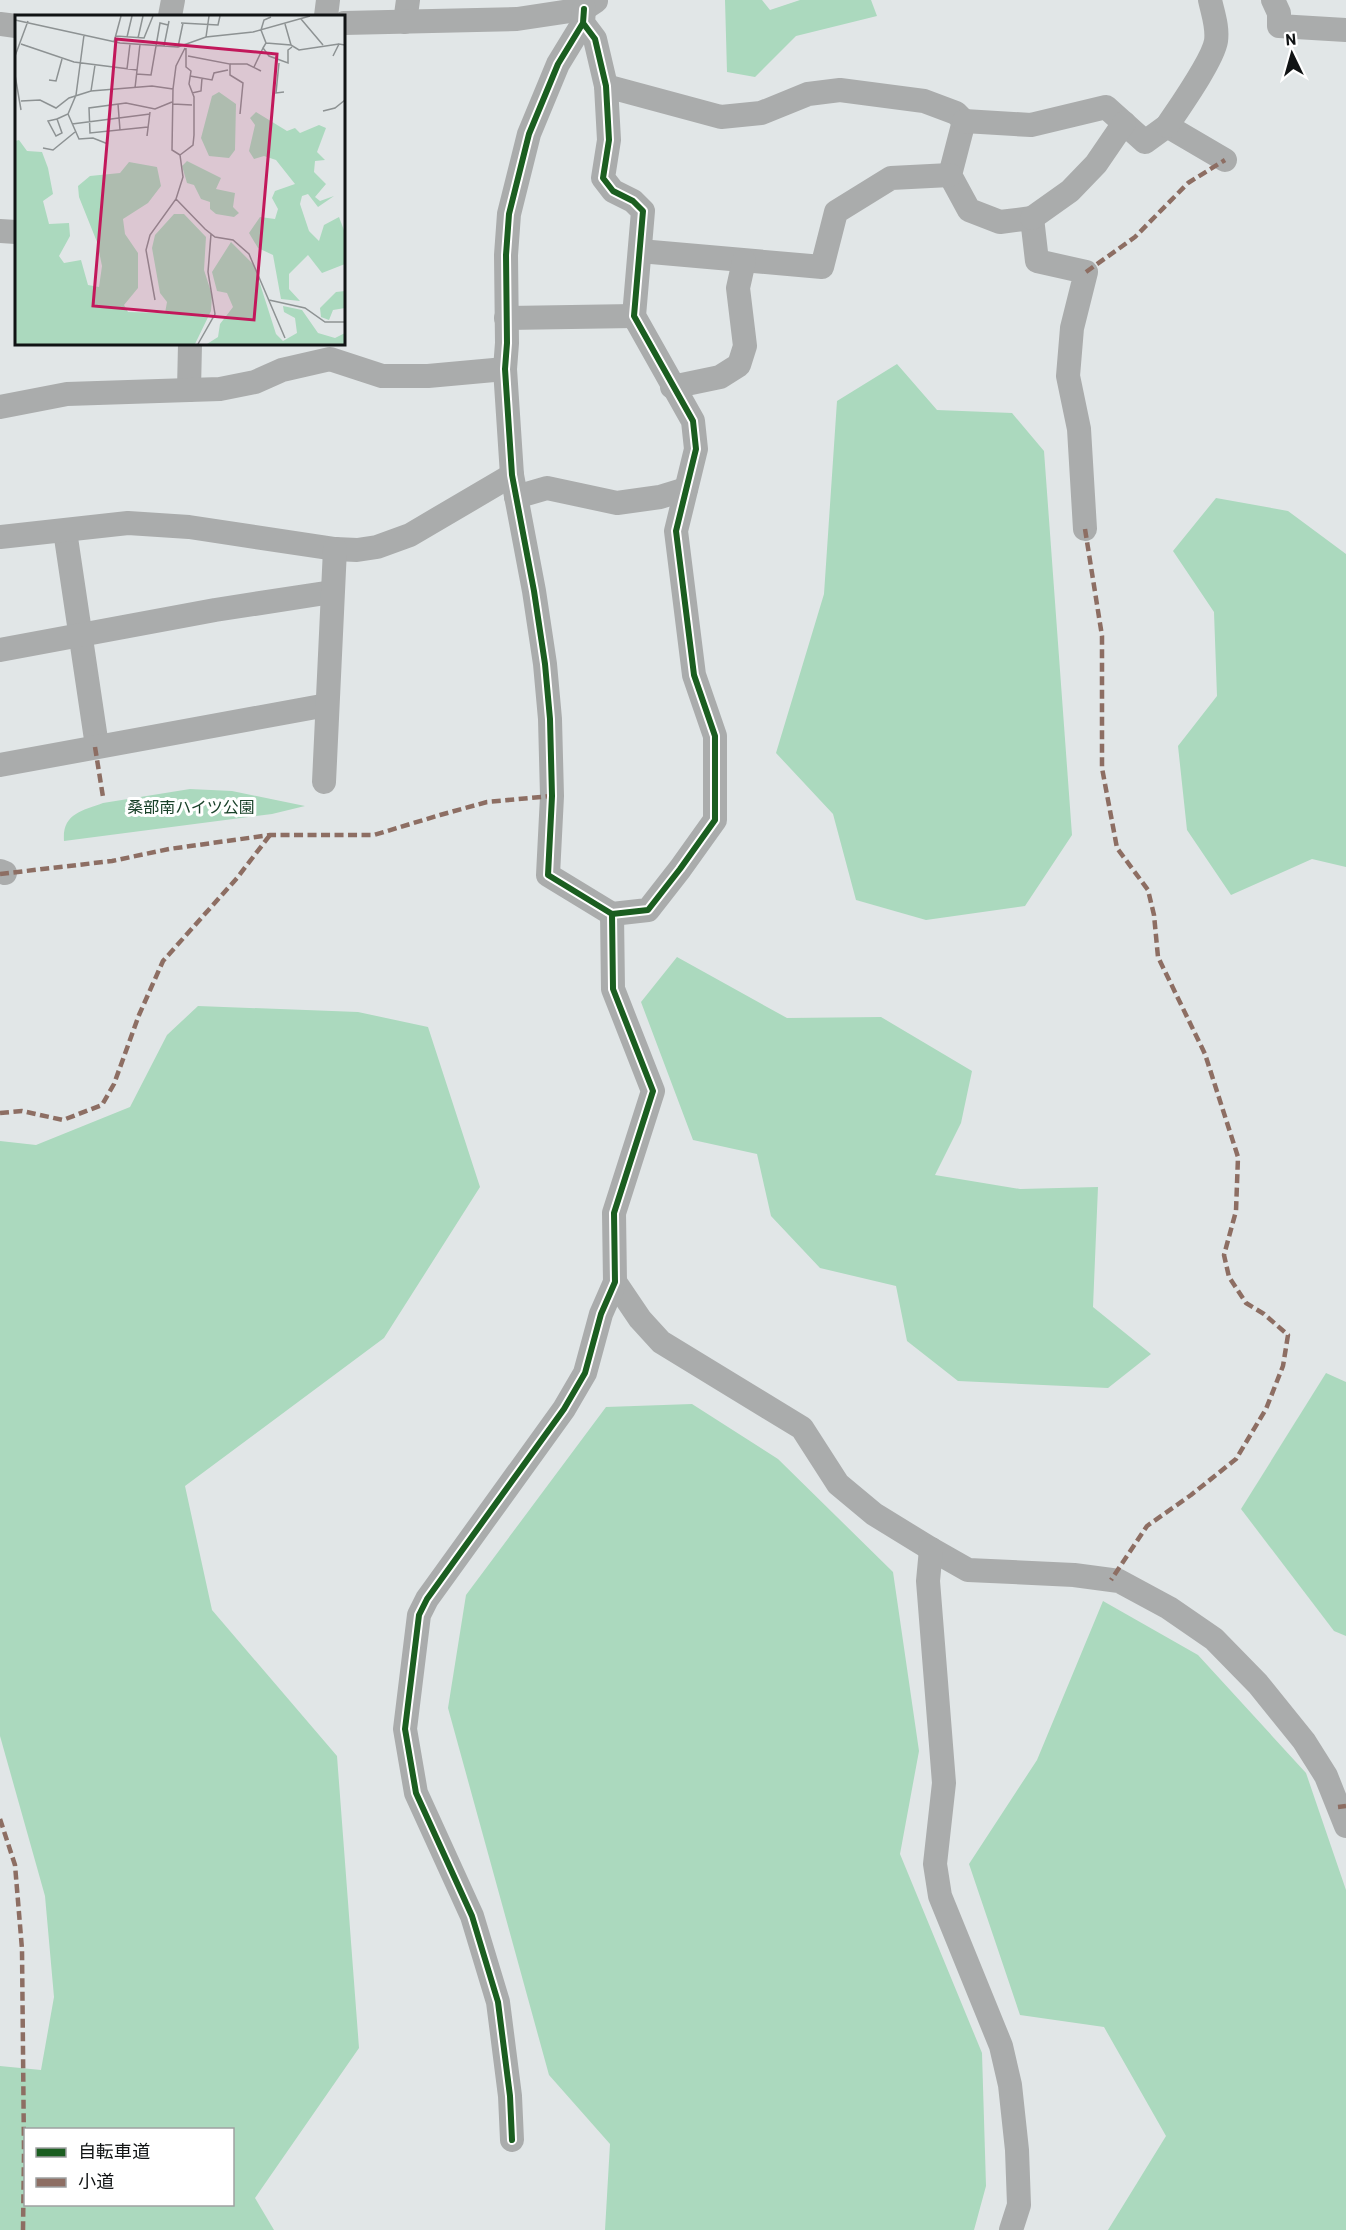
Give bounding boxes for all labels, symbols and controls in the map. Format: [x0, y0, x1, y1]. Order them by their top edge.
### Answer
inset map [15, 15, 345, 345]
north arrow [1262, 24, 1322, 84]
text: N [1285, 29, 1297, 48]
park label: 桑部南ハイツ公園 [127, 797, 255, 816]
legend [24, 2128, 234, 2206]
text: 自転車道 [78, 2140, 150, 2162]
text: 小道 [78, 2170, 114, 2192]

